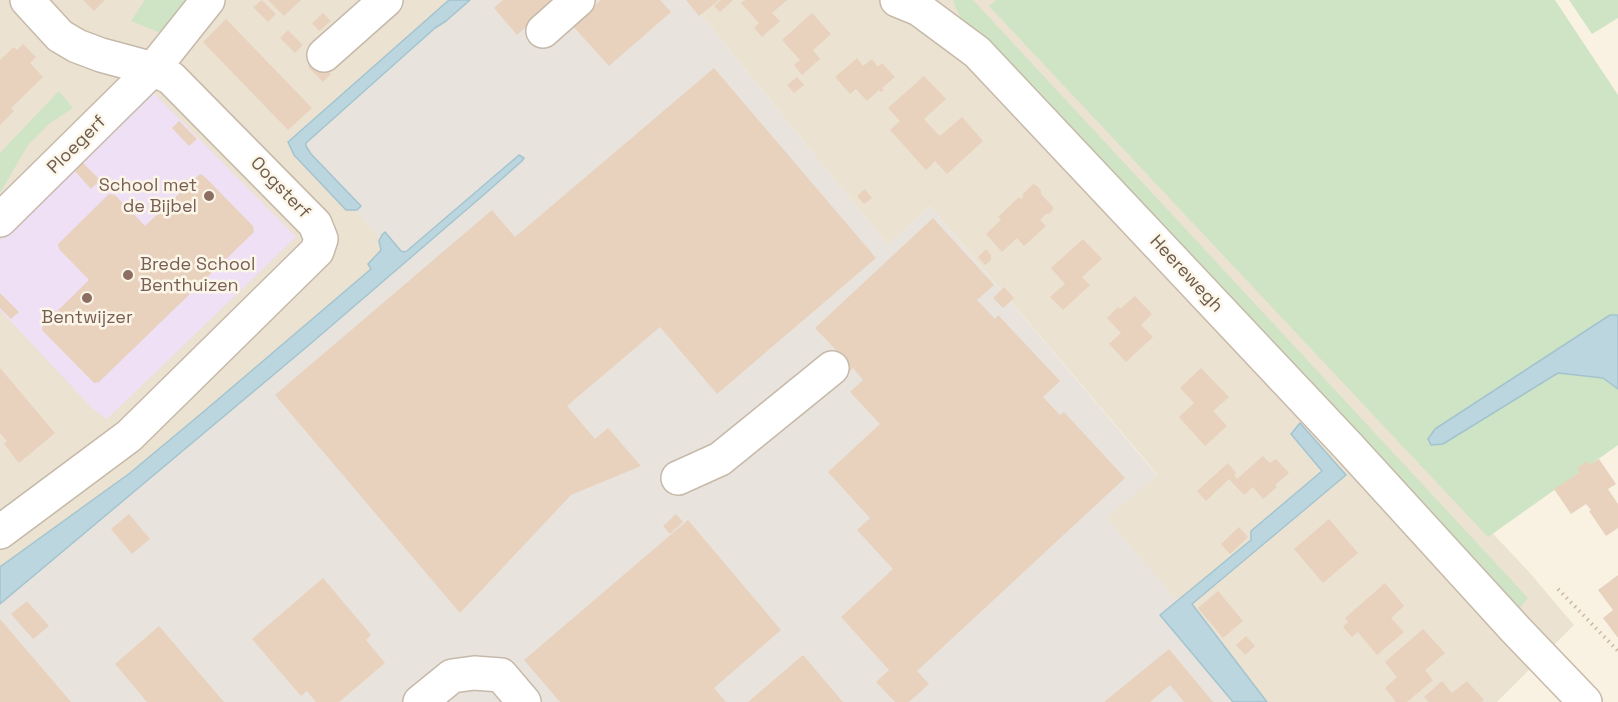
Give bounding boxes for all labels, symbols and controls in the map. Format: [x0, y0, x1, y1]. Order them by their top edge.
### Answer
street label: Ploegerf [43, 111, 111, 179]
street label: Oogsterf [245, 153, 315, 223]
place label: School met de Bijbel [99, 175, 197, 218]
marker: School met de Bijbel [202, 189, 216, 203]
street label: Heerewegh [1145, 231, 1227, 317]
place label: Brede School Benthuizen [140, 254, 255, 296]
marker: Brede School Benthuizen [121, 268, 135, 282]
marker: Bentwijzer [80, 291, 94, 305]
place label: Bentwijzer [41, 307, 133, 329]

